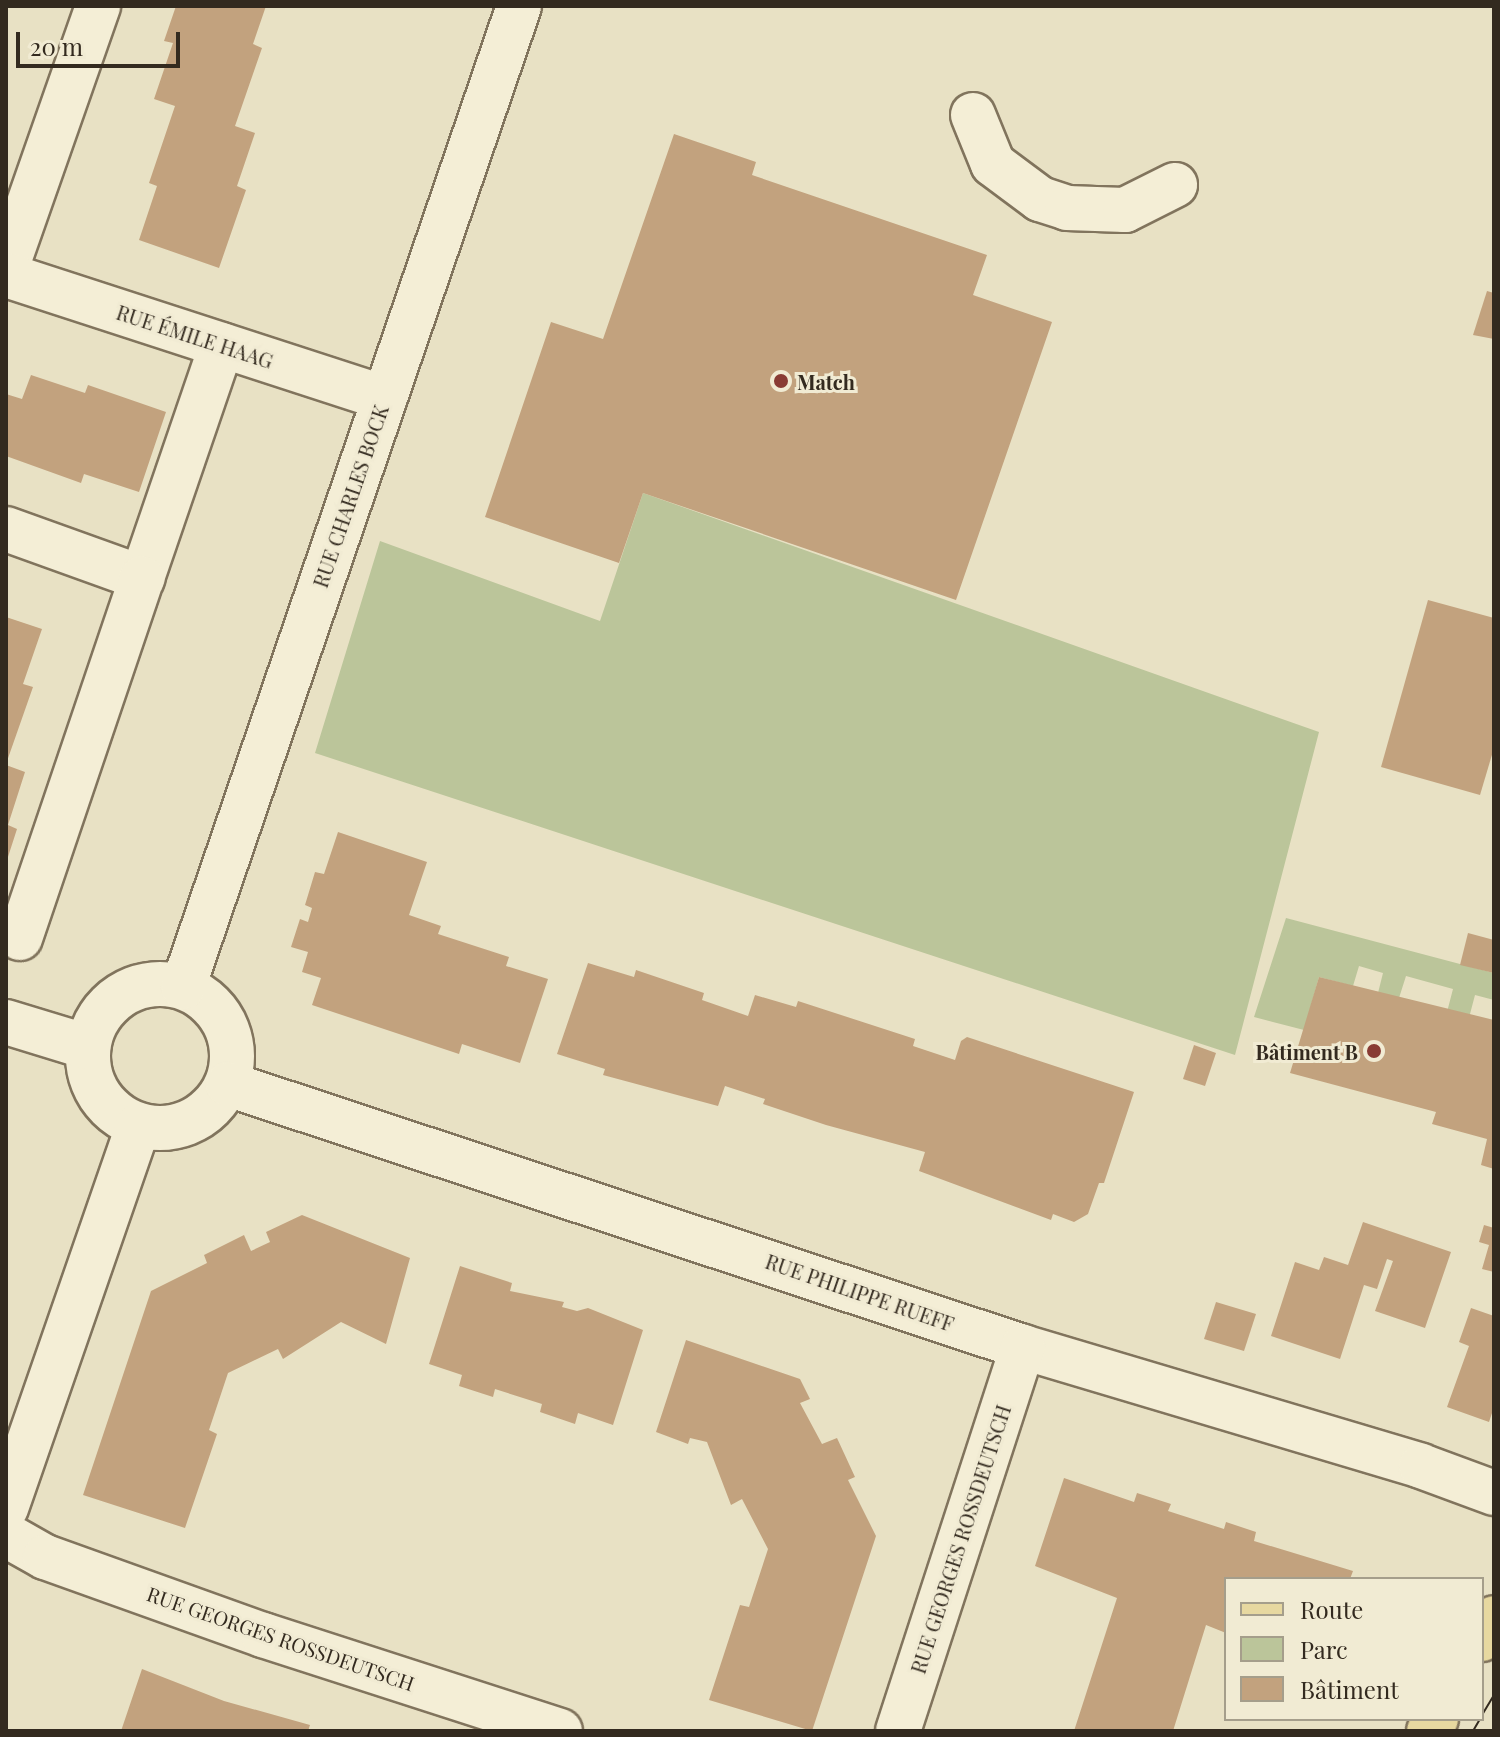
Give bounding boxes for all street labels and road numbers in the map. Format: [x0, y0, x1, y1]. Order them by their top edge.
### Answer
street label: RUE ÉMILE HAAG [114, 299, 276, 373]
street label: RUE CHARLES BOCK [307, 402, 393, 590]
street label: RUE PHILIPPE RUEFF [763, 1248, 957, 1336]
street label: RUE GEORGES ROSSDEUTSCH [905, 1402, 1015, 1676]
street label: RUE GEORGES ROSSDEUTSCH [144, 1581, 418, 1695]

